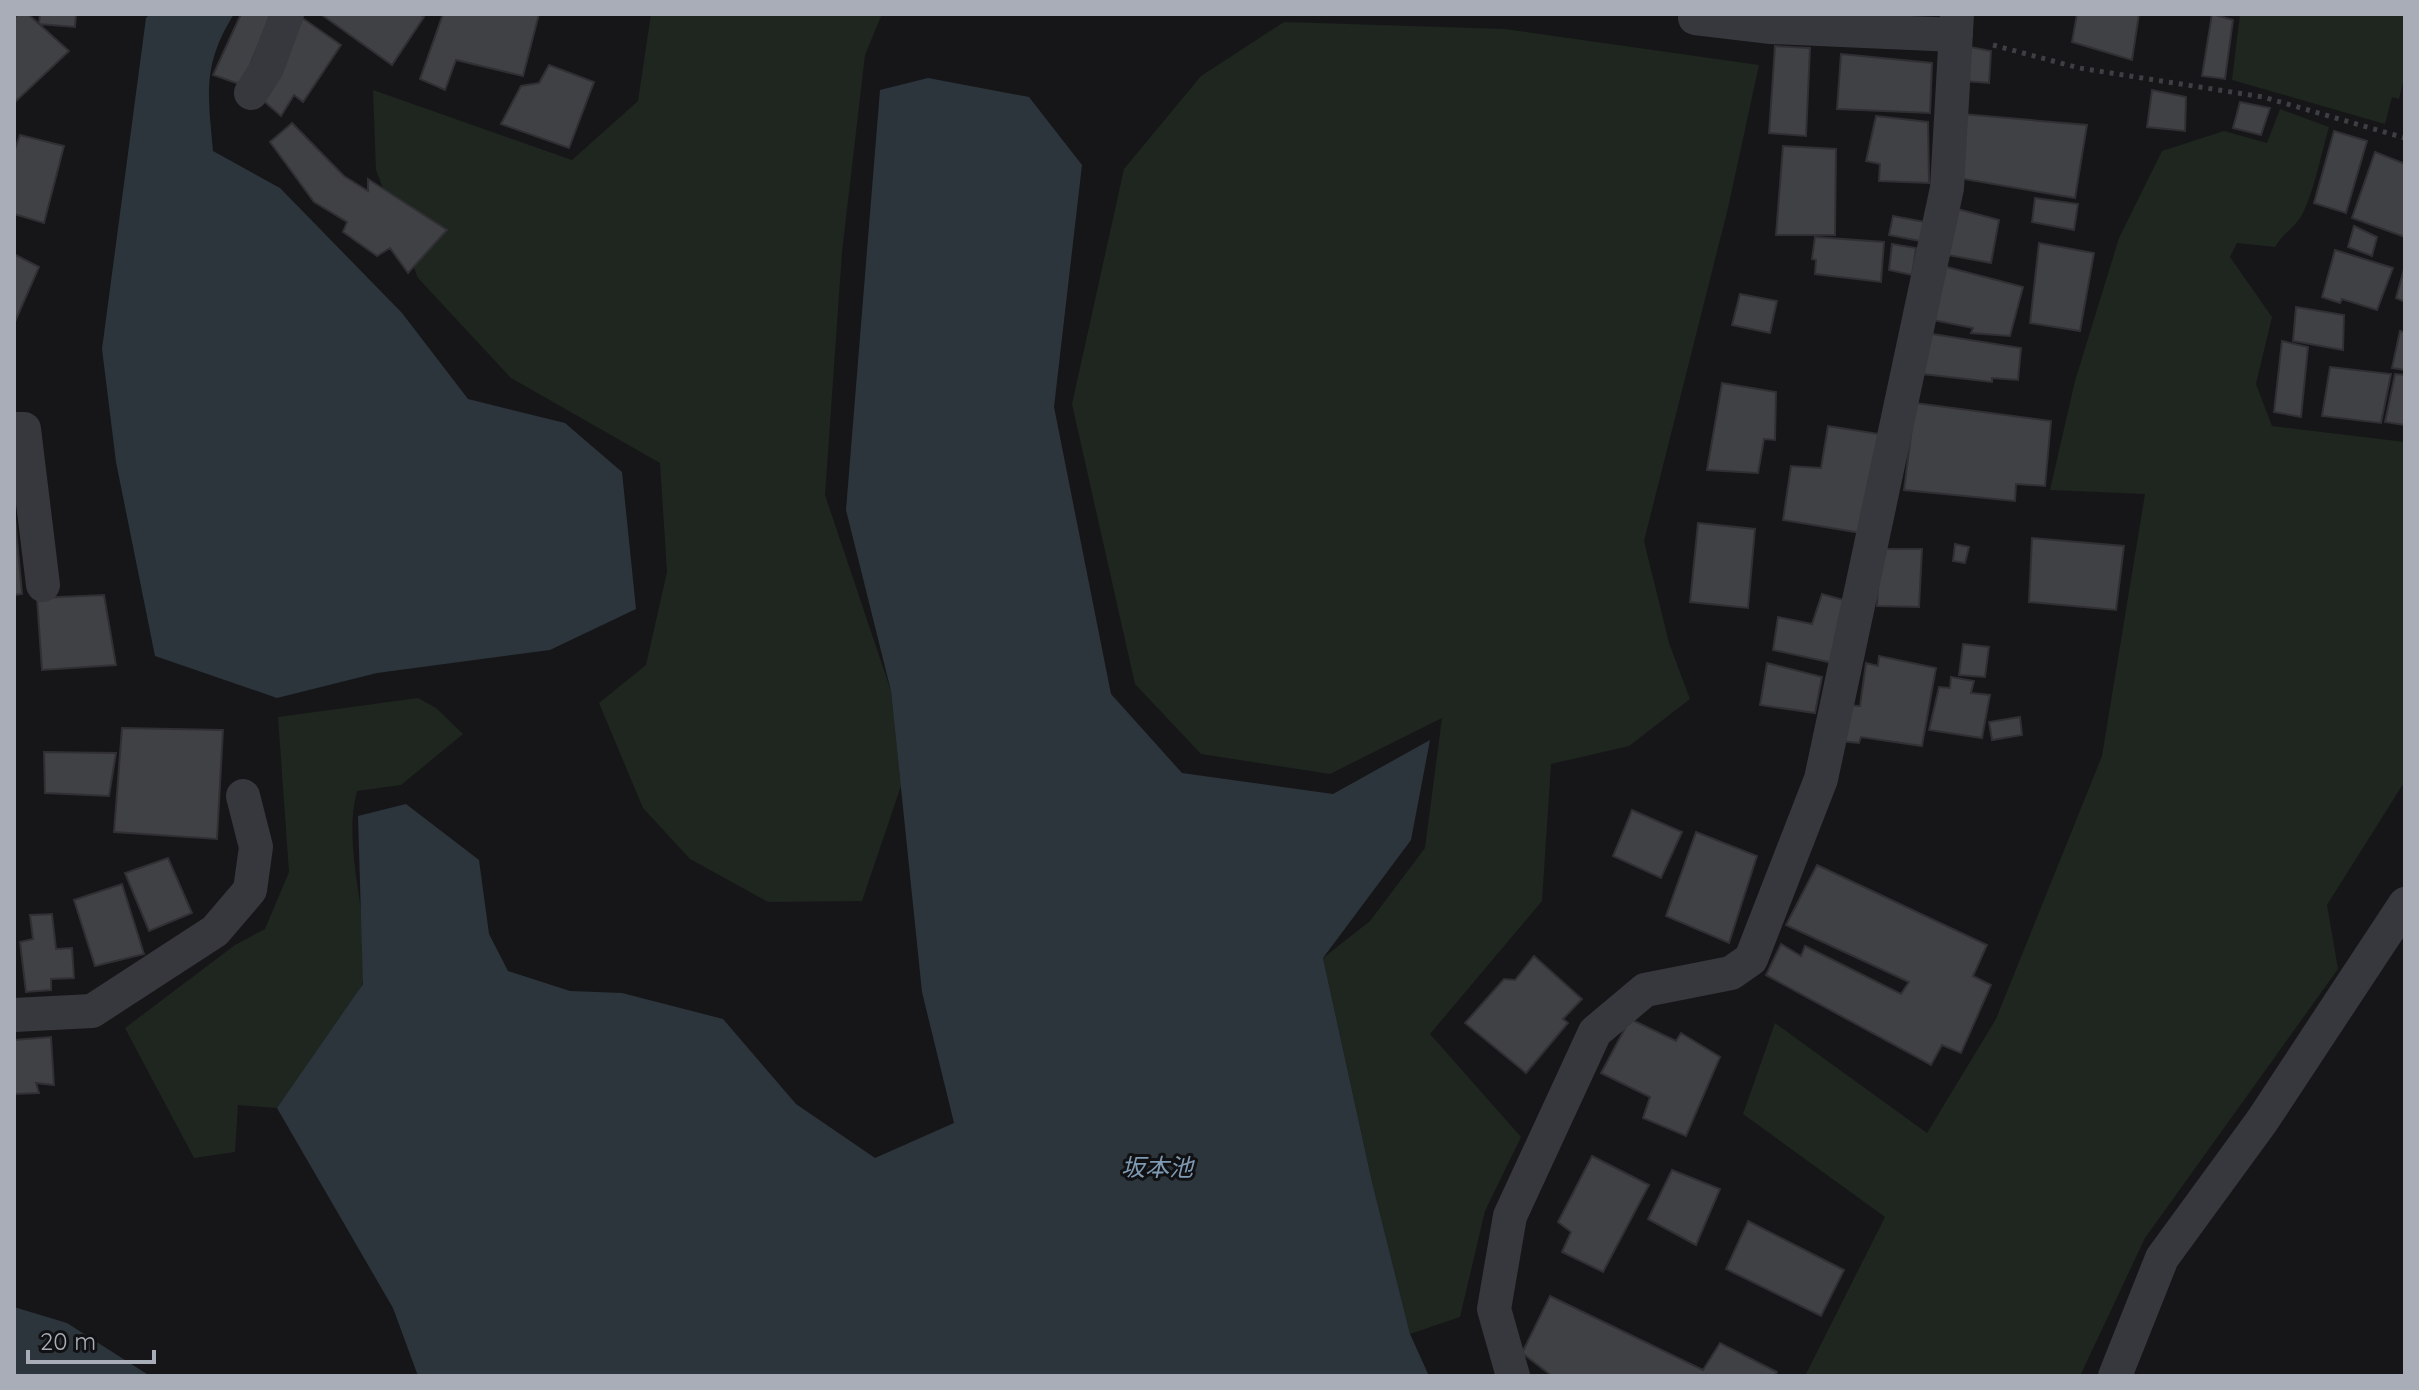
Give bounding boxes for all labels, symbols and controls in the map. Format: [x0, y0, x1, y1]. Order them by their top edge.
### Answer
water label: 坂本池 [1121, 1152, 1195, 1182]
scale bar [28, 1314, 154, 1364]
text: 20 m [40, 1326, 96, 1356]

